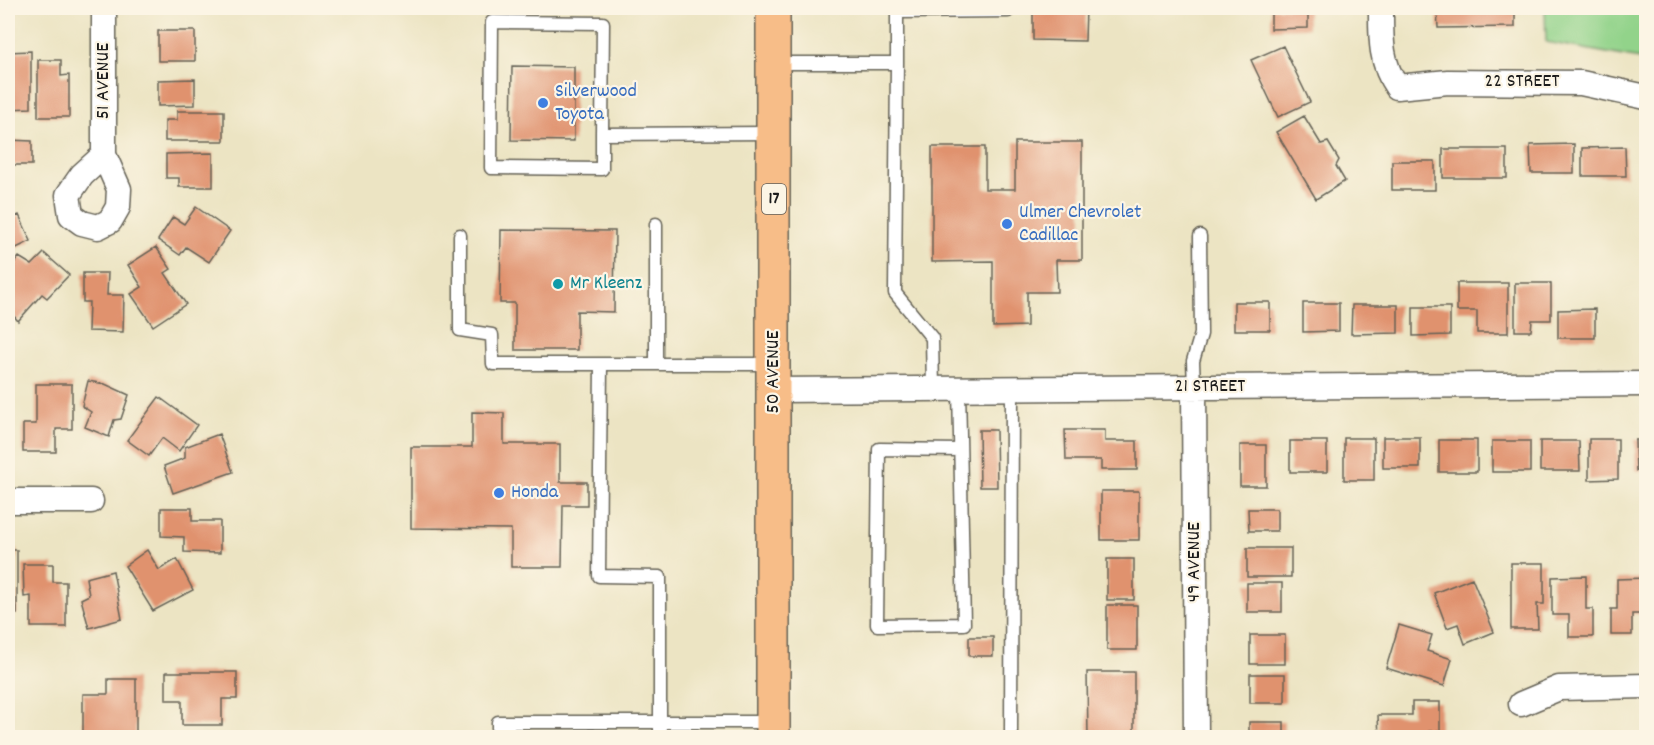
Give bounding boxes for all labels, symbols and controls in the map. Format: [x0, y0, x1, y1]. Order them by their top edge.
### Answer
street label: 51 AVENUE [90, 43, 118, 119]
street label: 22 STREET [1485, 68, 1559, 96]
place label: Silverwood Toyota [555, 78, 637, 129]
marker: Silverwood Toyota [536, 96, 550, 110]
road number: 17 [762, 184, 786, 214]
place label: Ulmer Chevrolet Cadillac [1019, 199, 1141, 250]
marker: Ulmer Chevrolet Cadillac [1000, 217, 1014, 231]
place label: Mr Kleenz [570, 270, 643, 298]
marker: Mr Kleenz [551, 277, 565, 291]
street label: 50 AVENUE [760, 331, 788, 413]
street label: 21 STREET [1175, 373, 1245, 401]
place label: Honda [511, 479, 559, 507]
marker: Honda [492, 486, 506, 500]
street label: 49 AVENUE [1181, 522, 1209, 602]

